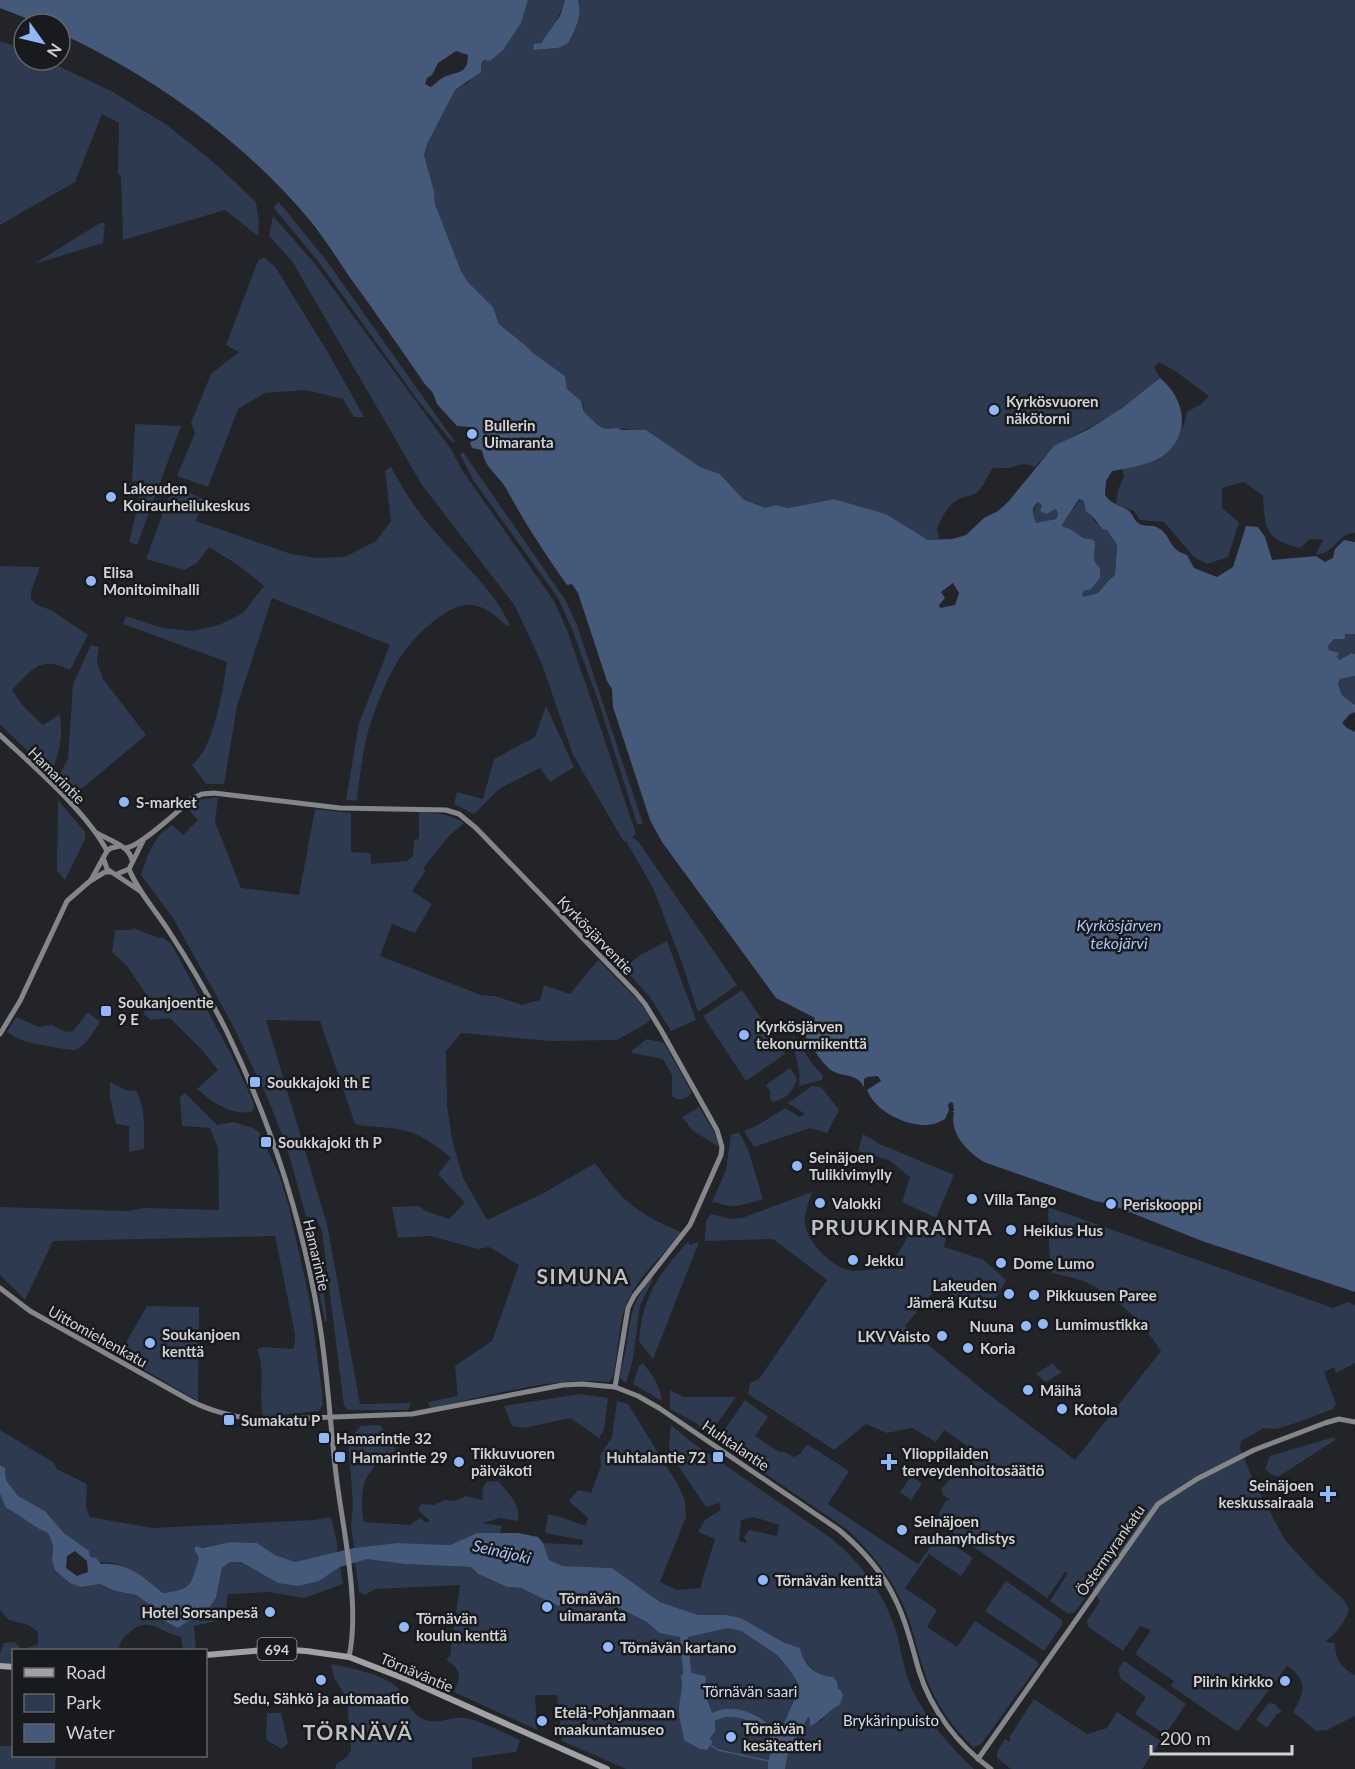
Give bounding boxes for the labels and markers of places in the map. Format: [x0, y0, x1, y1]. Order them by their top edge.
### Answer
place label: Kyrkösvuoren näkötorni [1006, 392, 1099, 427]
marker: Kyrkösvuoren näkötorni [987, 403, 1001, 417]
place label: Bullerin Uimaranta [484, 416, 554, 451]
marker: Bullerin Uimaranta [465, 427, 479, 441]
place label: Lakeuden Koiraurheilukeskus [123, 479, 250, 514]
marker: Lakeuden Koiraurheilukeskus [104, 490, 118, 504]
place label: Elisa Monitoimihalli [103, 563, 200, 598]
marker: Elisa Monitoimihalli [84, 574, 98, 588]
place label: S-market [136, 793, 197, 811]
marker: S-market [117, 795, 131, 809]
place label: Soukanjoentie 9 E [118, 993, 214, 1028]
marker: Soukanjoentie 9 E [99, 1004, 113, 1018]
place label: Kyrkösjärven tekonurmikenttä [756, 1017, 867, 1052]
marker: Kyrkösjärven tekonurmikenttä [737, 1028, 751, 1042]
place label: Soukkajoki th E [267, 1073, 371, 1091]
marker: Soukkajoki th E [248, 1075, 262, 1089]
place label: Soukkajoki th P [278, 1133, 382, 1151]
marker: Soukkajoki th P [259, 1135, 273, 1149]
place label: Seinäjoen Tulikivimylly [809, 1148, 892, 1183]
marker: Seinäjoen Tulikivimylly [790, 1159, 804, 1173]
place label: Villa Tango [983, 1190, 1057, 1208]
marker: Villa Tango [965, 1192, 979, 1206]
place label: Valokki [831, 1194, 881, 1212]
place label: Periskooppi [1123, 1195, 1202, 1213]
marker: Valokki [813, 1196, 827, 1210]
marker: Periskooppi [1104, 1197, 1118, 1211]
place label: Heikius Hus [1023, 1221, 1104, 1239]
marker: Heikius Hus [1004, 1223, 1018, 1237]
place label: Jekku [865, 1251, 904, 1269]
marker: Jekku [846, 1253, 860, 1267]
place label: Dome Lumo [1013, 1254, 1095, 1272]
marker: Dome Lumo [994, 1256, 1008, 1270]
place label: Lakeuden Jämerä Kutsu [907, 1276, 997, 1311]
place label: Pikkuusen Paree [1046, 1286, 1157, 1304]
marker: Lakeuden Jämerä Kutsu [1002, 1287, 1016, 1301]
marker: Pikkuusen Paree [1027, 1288, 1041, 1302]
place label: Lumimustikka [1055, 1315, 1148, 1333]
place label: Nuuna [970, 1317, 1014, 1335]
marker: Lumimustikka [1036, 1317, 1050, 1331]
marker: Nuuna [1019, 1319, 1033, 1333]
place label: Soukanjoen kenttä [162, 1325, 240, 1360]
place label: LKV Vaisto [858, 1327, 930, 1345]
marker: LKV Vaisto [935, 1329, 949, 1343]
marker: Soukanjoen kenttä [143, 1336, 157, 1350]
place label: Koria [980, 1339, 1015, 1357]
marker: Koria [961, 1341, 975, 1355]
place label: Mäihä [1040, 1381, 1081, 1399]
marker: Mäihä [1021, 1383, 1035, 1397]
place label: Kotola [1074, 1400, 1118, 1418]
marker: Kotola [1055, 1402, 1069, 1416]
place label: Sumakatu P [241, 1411, 320, 1429]
marker: Sumakatu P [222, 1413, 236, 1427]
place label: Hamarintie 32 [336, 1429, 432, 1447]
marker: Hamarintie 32 [317, 1431, 331, 1445]
place label: Tikkuvuoren päiväkoti [471, 1444, 555, 1479]
place label: Ylioppilaiden terveydenhoitosäätiö [901, 1444, 1045, 1479]
place label: Hamarintie 29 [352, 1448, 448, 1466]
place label: Huhtalantie 72 [606, 1448, 706, 1466]
marker: Hamarintie 29 [333, 1450, 347, 1464]
marker: Huhtalantie 72 [711, 1450, 725, 1464]
marker: Ylioppilaiden terveydenhoitosäätiö [880, 1453, 898, 1471]
marker: Tikkuvuoren päiväkoti [452, 1455, 466, 1469]
place label: Seinäjoen keskussairaala [1219, 1476, 1314, 1511]
marker: Seinäjoen keskussairaala [1319, 1485, 1337, 1503]
place label: Seinäjoen rauhanyhdistys [914, 1512, 1016, 1547]
marker: Seinäjoen rauhanyhdistys [895, 1523, 909, 1537]
place label: Törnävän kenttä [775, 1571, 882, 1589]
marker: Törnävän kenttä [756, 1573, 770, 1587]
place label: Törnävän uimaranta [559, 1589, 626, 1624]
marker: Törnävän uimaranta [540, 1600, 554, 1614]
place label: Hotel Sorsanpesä [142, 1603, 258, 1621]
marker: Hotel Sorsanpesä [263, 1605, 277, 1619]
place label: Törnävän koulun kenttä [416, 1609, 507, 1644]
marker: Törnävän koulun kenttä [397, 1620, 411, 1634]
place label: Törnävän kartano [620, 1638, 737, 1656]
marker: Törnävän kartano [601, 1640, 615, 1654]
place label: Piirin kirkko [1193, 1672, 1273, 1690]
marker: Sedu, Sähkö ja automaatio [314, 1673, 328, 1687]
marker: Piirin kirkko [1278, 1674, 1292, 1688]
place label: Sedu, Sähkö ja automaatio [233, 1689, 409, 1707]
place label: Etelä-Pohjanmaan maakuntamuseo [554, 1703, 675, 1738]
marker: Etelä-Pohjanmaan maakuntamuseo [535, 1714, 549, 1728]
place label: Törnävän kesäteatteri [743, 1719, 822, 1754]
marker: Törnävän kesäteatteri [724, 1730, 738, 1744]

